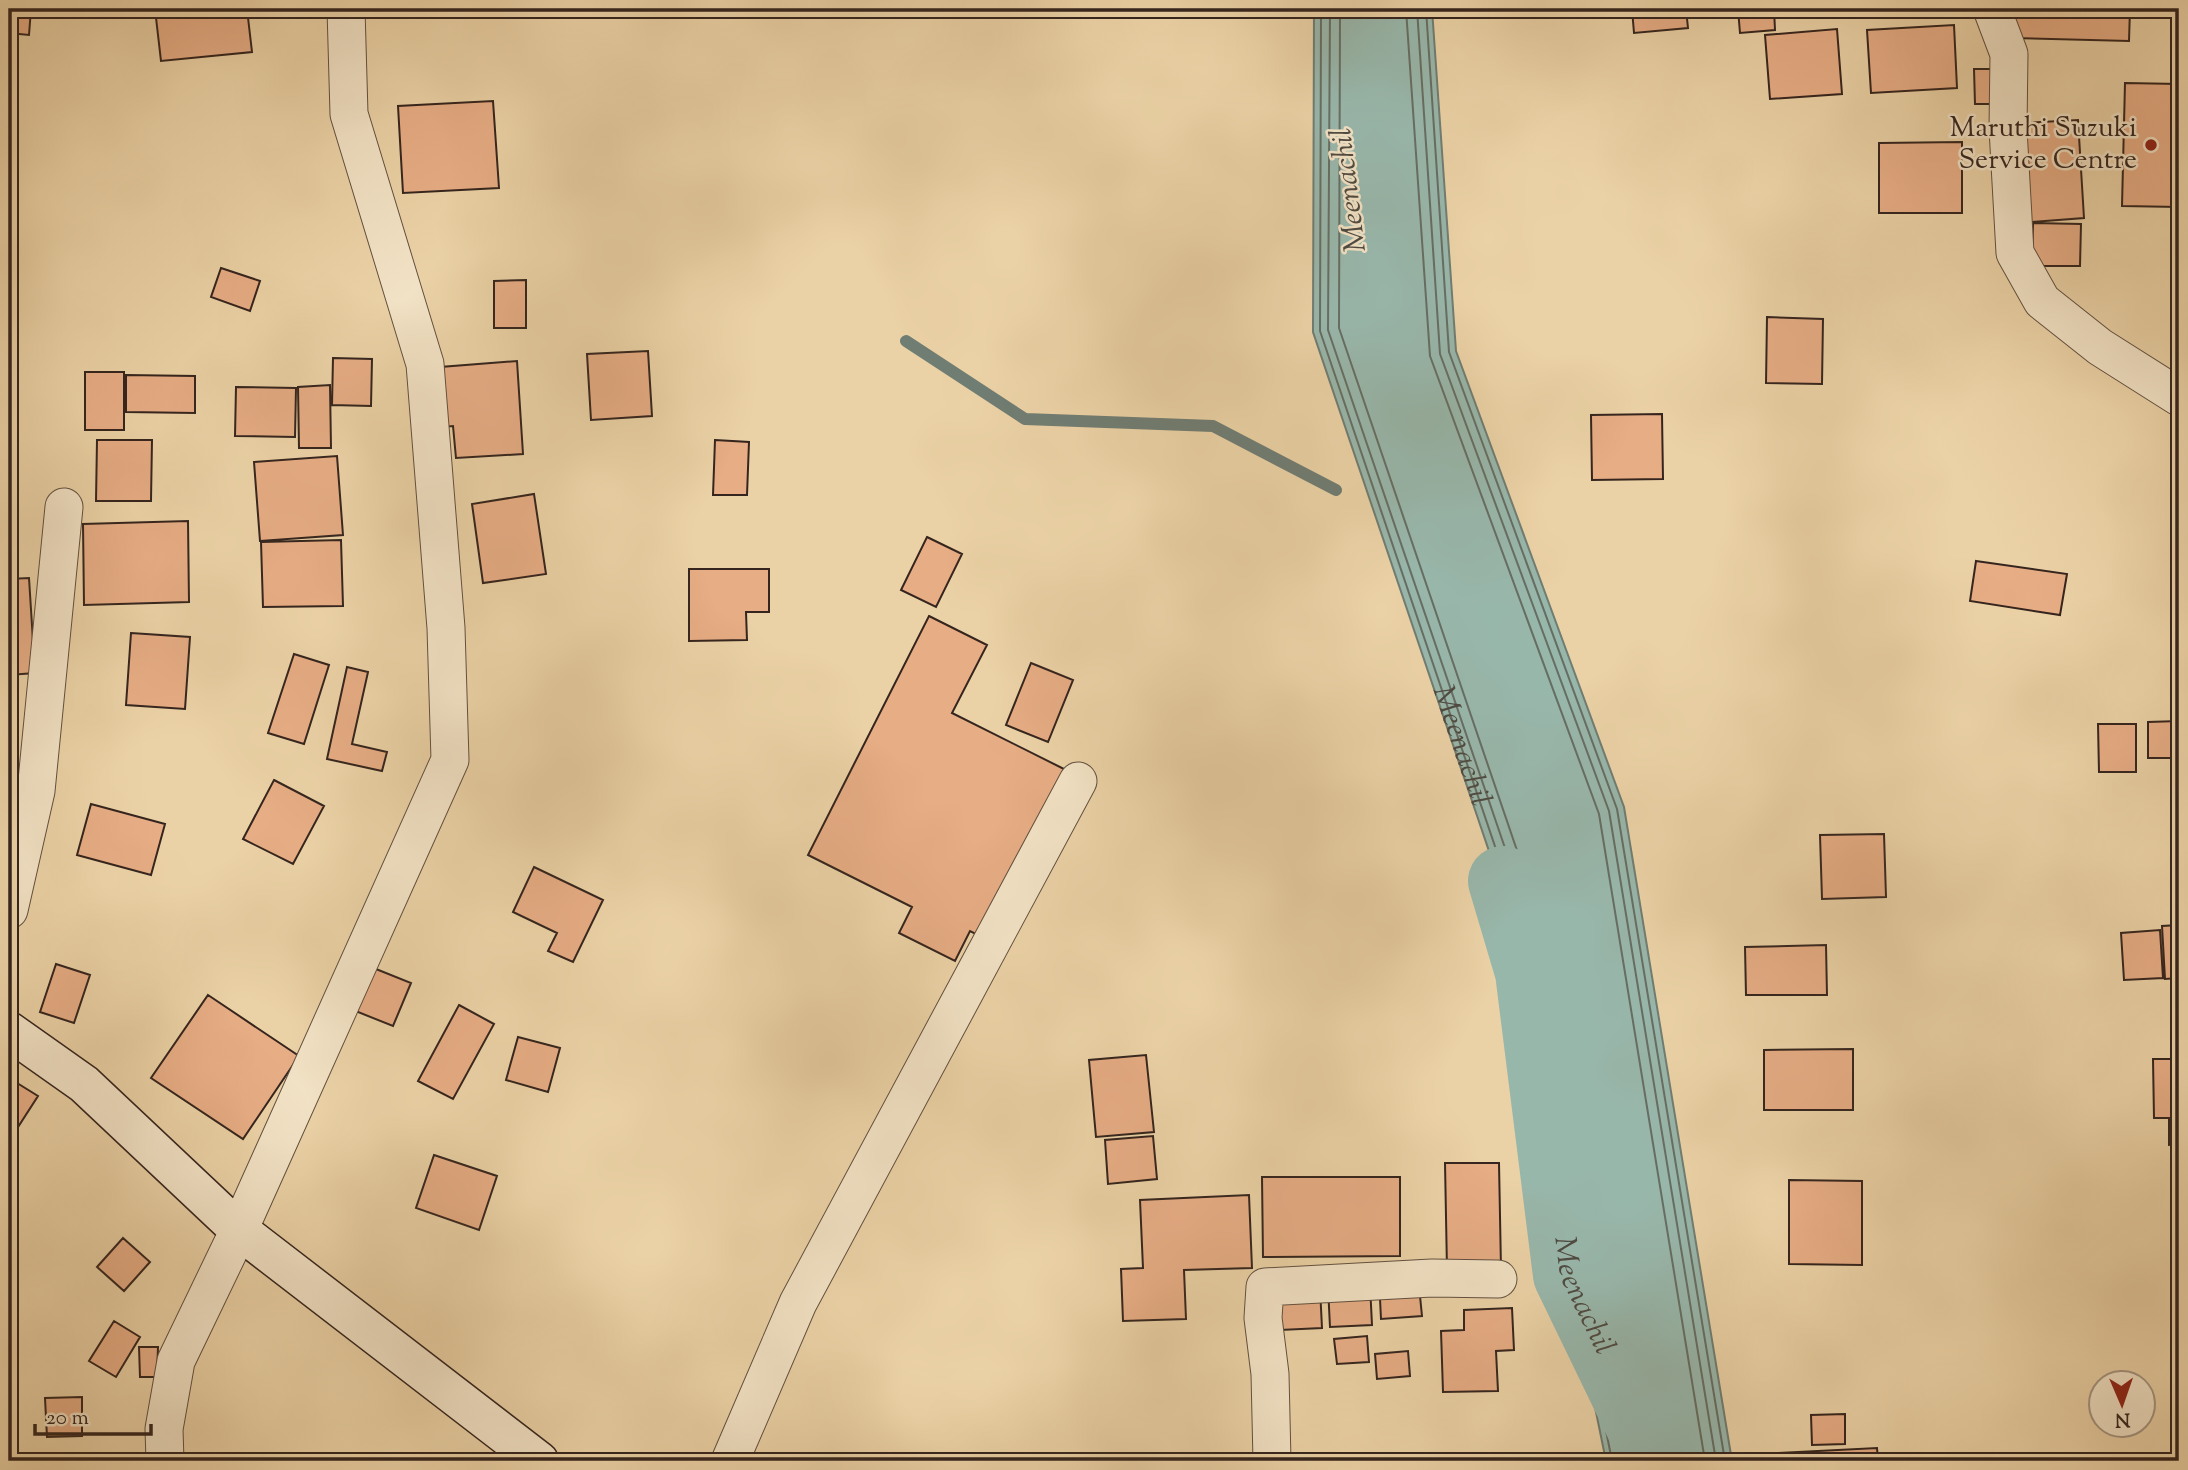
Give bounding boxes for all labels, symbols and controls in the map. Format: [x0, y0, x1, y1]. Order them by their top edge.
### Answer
place label: Maruthi Suzuki Service Centre [1949, 109, 2137, 181]
water label: Meenachil [1321, 126, 1379, 254]
marker: Maruthi Suzuki Service Centre [2143, 137, 2159, 153]
water label: Meenachil [1420, 680, 1501, 812]
water label: Meenachil [1542, 1234, 1625, 1362]
north arrow [2086, 1368, 2156, 1438]
scale bar [35, 1393, 150, 1437]
text: 20 m [46, 1404, 89, 1434]
text: N [2114, 1405, 2131, 1432]

